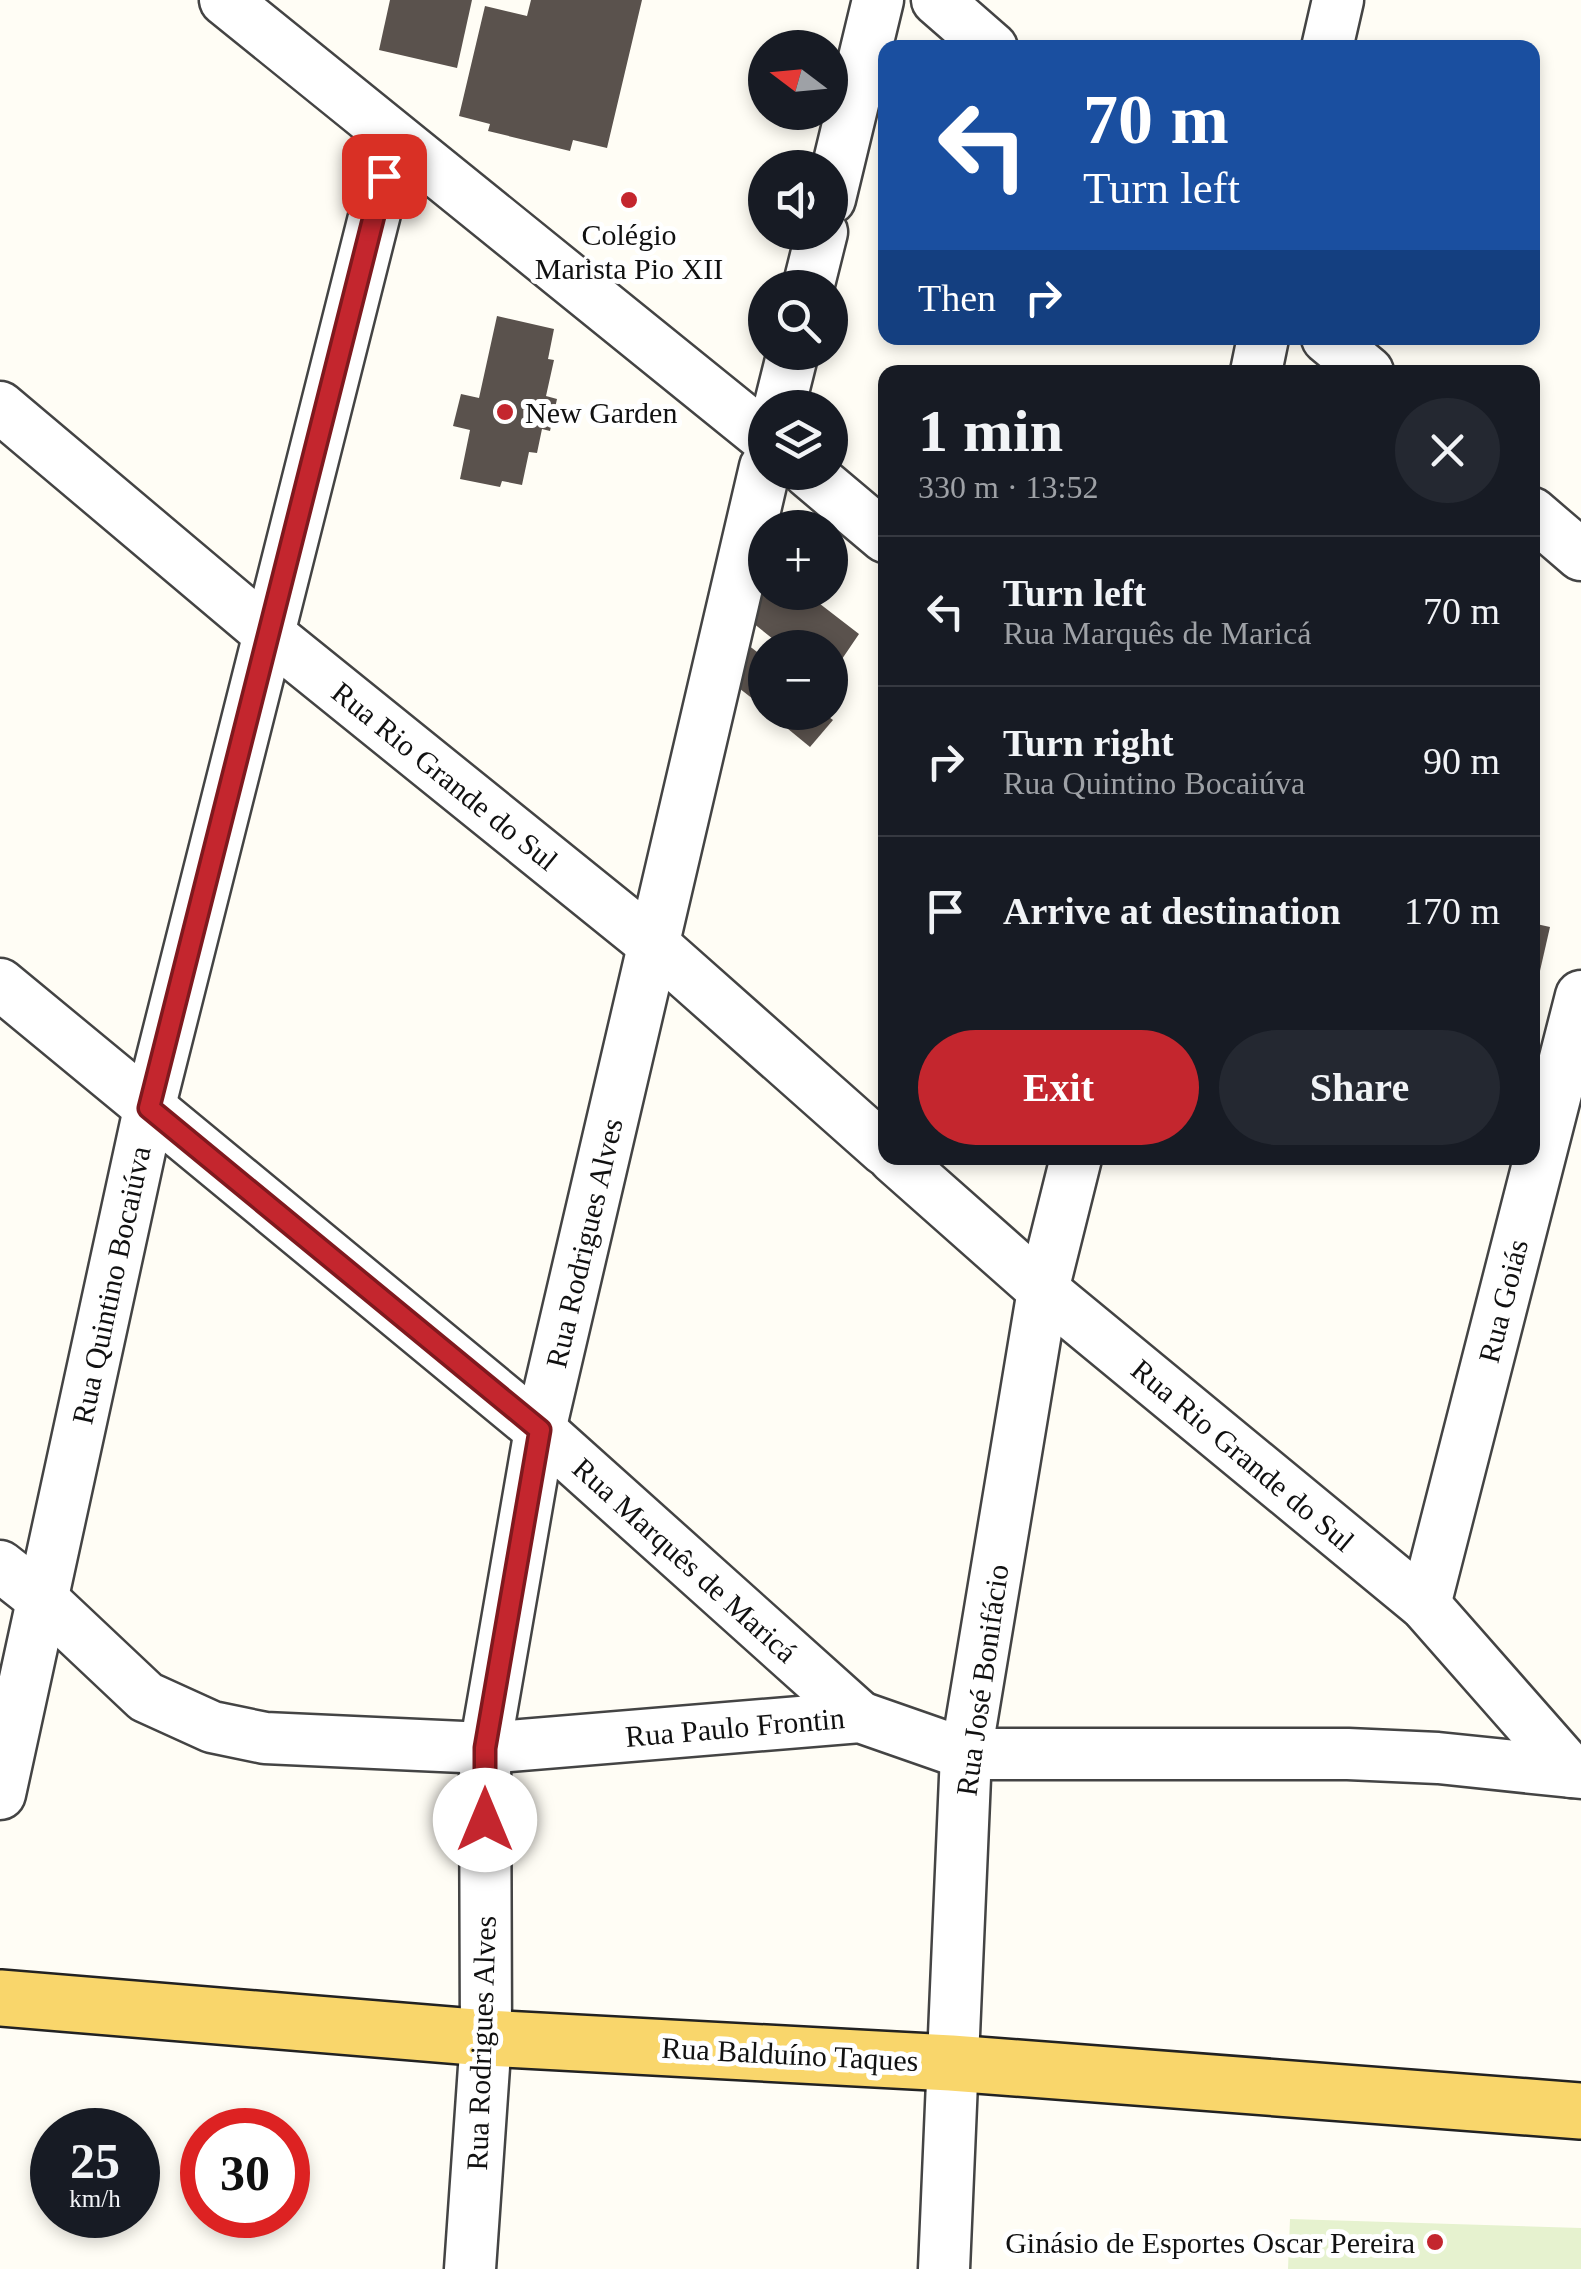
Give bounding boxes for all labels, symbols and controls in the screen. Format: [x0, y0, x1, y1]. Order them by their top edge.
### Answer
north arrow [748, 30, 848, 130]
map controls [748, 30, 848, 730]
icon: left [918, 80, 1048, 210]
text: 70 m [1083, 81, 1229, 158]
pin [342, 134, 427, 219]
icon: arrive [357, 149, 412, 204]
button: sound [748, 150, 848, 250]
text: Turn left [1083, 163, 1240, 213]
marker: Colégio Marista Pio XII [618, 189, 640, 211]
place label: Colégio Marista Pio XII [535, 218, 723, 285]
button: search [748, 270, 848, 370]
icon: right [1016, 270, 1071, 325]
text: Then [918, 277, 996, 319]
button: layers [748, 390, 848, 490]
place label: New Garden [525, 396, 677, 429]
text: 1 min [918, 398, 1063, 464]
button: close [1395, 398, 1500, 503]
marker: New Garden [494, 401, 516, 423]
text: 330 m · 13:52 [918, 469, 1098, 505]
button: + [748, 510, 848, 610]
text: Turn left [1003, 572, 1146, 614]
icon: left [918, 584, 973, 639]
text: 70 m [1423, 590, 1500, 632]
text: Rua Marquês de Maricá [1003, 615, 1311, 651]
button: − [748, 630, 848, 730]
street label: Rua Rio Grande do Sul [326, 675, 564, 877]
text: Turn right [1003, 722, 1174, 764]
icon: right [918, 734, 973, 789]
text: 90 m [1423, 740, 1500, 782]
text: Rua Quintino Bocaiúva [1003, 765, 1305, 801]
icon: arrive [918, 884, 973, 939]
text: Arrive at destination [1003, 890, 1341, 932]
text: 170 m [1404, 890, 1500, 932]
button: Exit [918, 1030, 1199, 1145]
button: Share [1219, 1030, 1500, 1145]
street label: Rua Rodrigues Alves [539, 1115, 629, 1371]
street label: Rua Quintino Bocaiúva [65, 1143, 157, 1427]
street label: Rua Goiás [1472, 1236, 1534, 1366]
street label: Rua Rio Grande do Sul [1125, 1352, 1361, 1558]
street label: Rua Marquês de Maricá [567, 1451, 803, 1669]
street label: Rua José Bonifácio [949, 1562, 1015, 1798]
street label: Rua Paulo Frontin [624, 1701, 846, 1753]
position arrow [433, 1768, 537, 1872]
street label: Rua Rodrigues Alves [460, 1915, 502, 2171]
street label: Rua Balduíno Taques [661, 2031, 919, 2077]
speed limit sign: 30 [180, 2108, 310, 2238]
text: 25 [70, 2133, 120, 2189]
text: km/h [69, 2185, 121, 2212]
place label: Ginásio de Esportes Oscar Pereira [1005, 2226, 1415, 2259]
marker: Ginásio de Esportes Oscar Pereira [1424, 2231, 1446, 2253]

